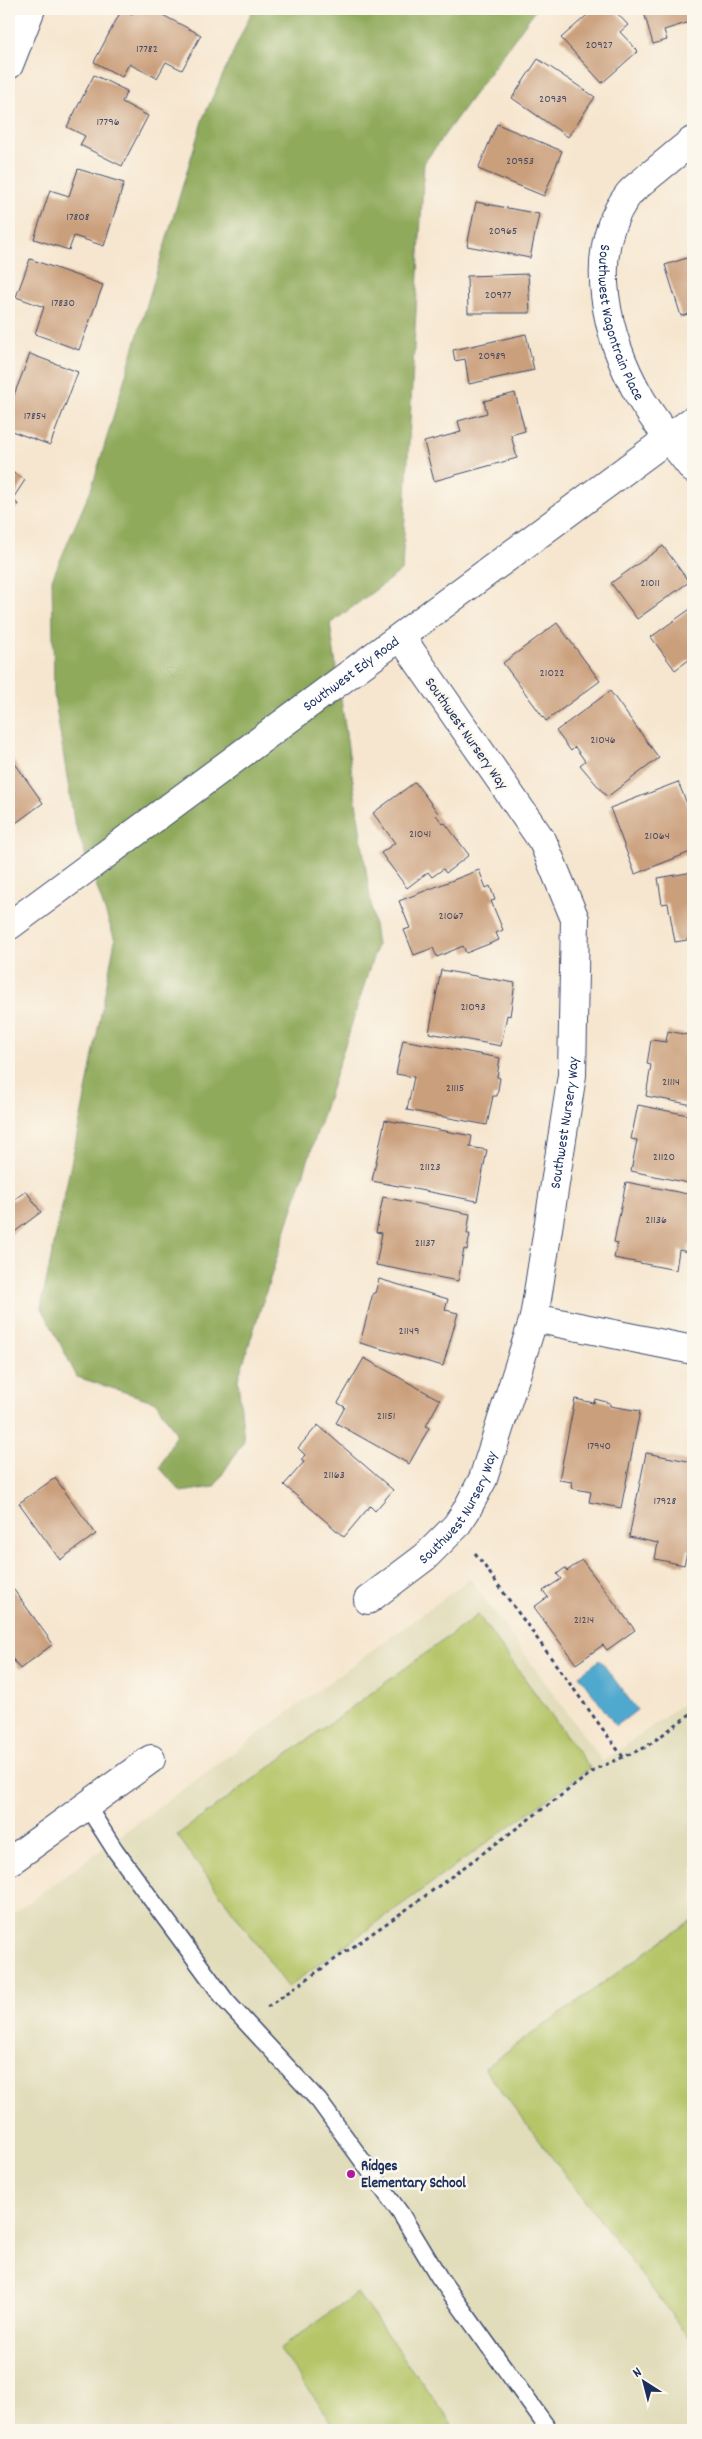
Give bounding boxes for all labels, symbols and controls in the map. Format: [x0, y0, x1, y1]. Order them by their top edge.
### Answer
house number: 20927 [585, 37, 613, 54]
house number: 17782 [136, 41, 158, 58]
house number: 20939 [539, 91, 567, 108]
house number: 17796 [96, 114, 120, 131]
house number: 20953 [506, 153, 534, 170]
house number: 17808 [66, 209, 90, 226]
house number: 20965 [489, 223, 517, 240]
street label: Southwest Wagontrain Place [591, 243, 649, 406]
house number: 20977 [485, 287, 512, 304]
house number: 17830 [51, 295, 75, 312]
house number: 20989 [478, 348, 506, 365]
house number: 17854 [24, 408, 46, 425]
house number: 21011 [640, 575, 660, 592]
street label: Southwest Edy Road [299, 632, 405, 718]
house number: 21022 [540, 665, 564, 682]
street label: Southwest Nursery Way [418, 673, 513, 796]
house number: 21046 [590, 732, 616, 749]
house number: 21041 [409, 826, 431, 843]
house number: 21064 [644, 828, 670, 845]
house number: 21067 [439, 908, 464, 925]
house number: 21093 [460, 999, 486, 1016]
street label: Southwest Nursery Way [545, 1056, 585, 1190]
house number: 21114 [662, 1074, 680, 1091]
house number: 21115 [446, 1080, 464, 1097]
house number: 21120 [653, 1149, 675, 1166]
house number: 21123 [419, 1159, 441, 1176]
house number: 21136 [645, 1212, 667, 1229]
house number: 21137 [415, 1235, 436, 1252]
house number: 21149 [399, 1323, 419, 1340]
house number: 21151 [377, 1408, 395, 1425]
house number: 17940 [587, 1438, 611, 1455]
street label: Southwest Nursery Way [415, 1448, 504, 1571]
house number: 21163 [323, 1467, 345, 1484]
house number: 17928 [654, 1493, 677, 1510]
house number: 21214 [574, 1612, 594, 1629]
place label: Ridges Elementary School [361, 2156, 466, 2195]
marker: Ridges Elementary School [345, 2168, 357, 2180]
north arrow [620, 2356, 670, 2406]
text: N [629, 2363, 646, 2383]

